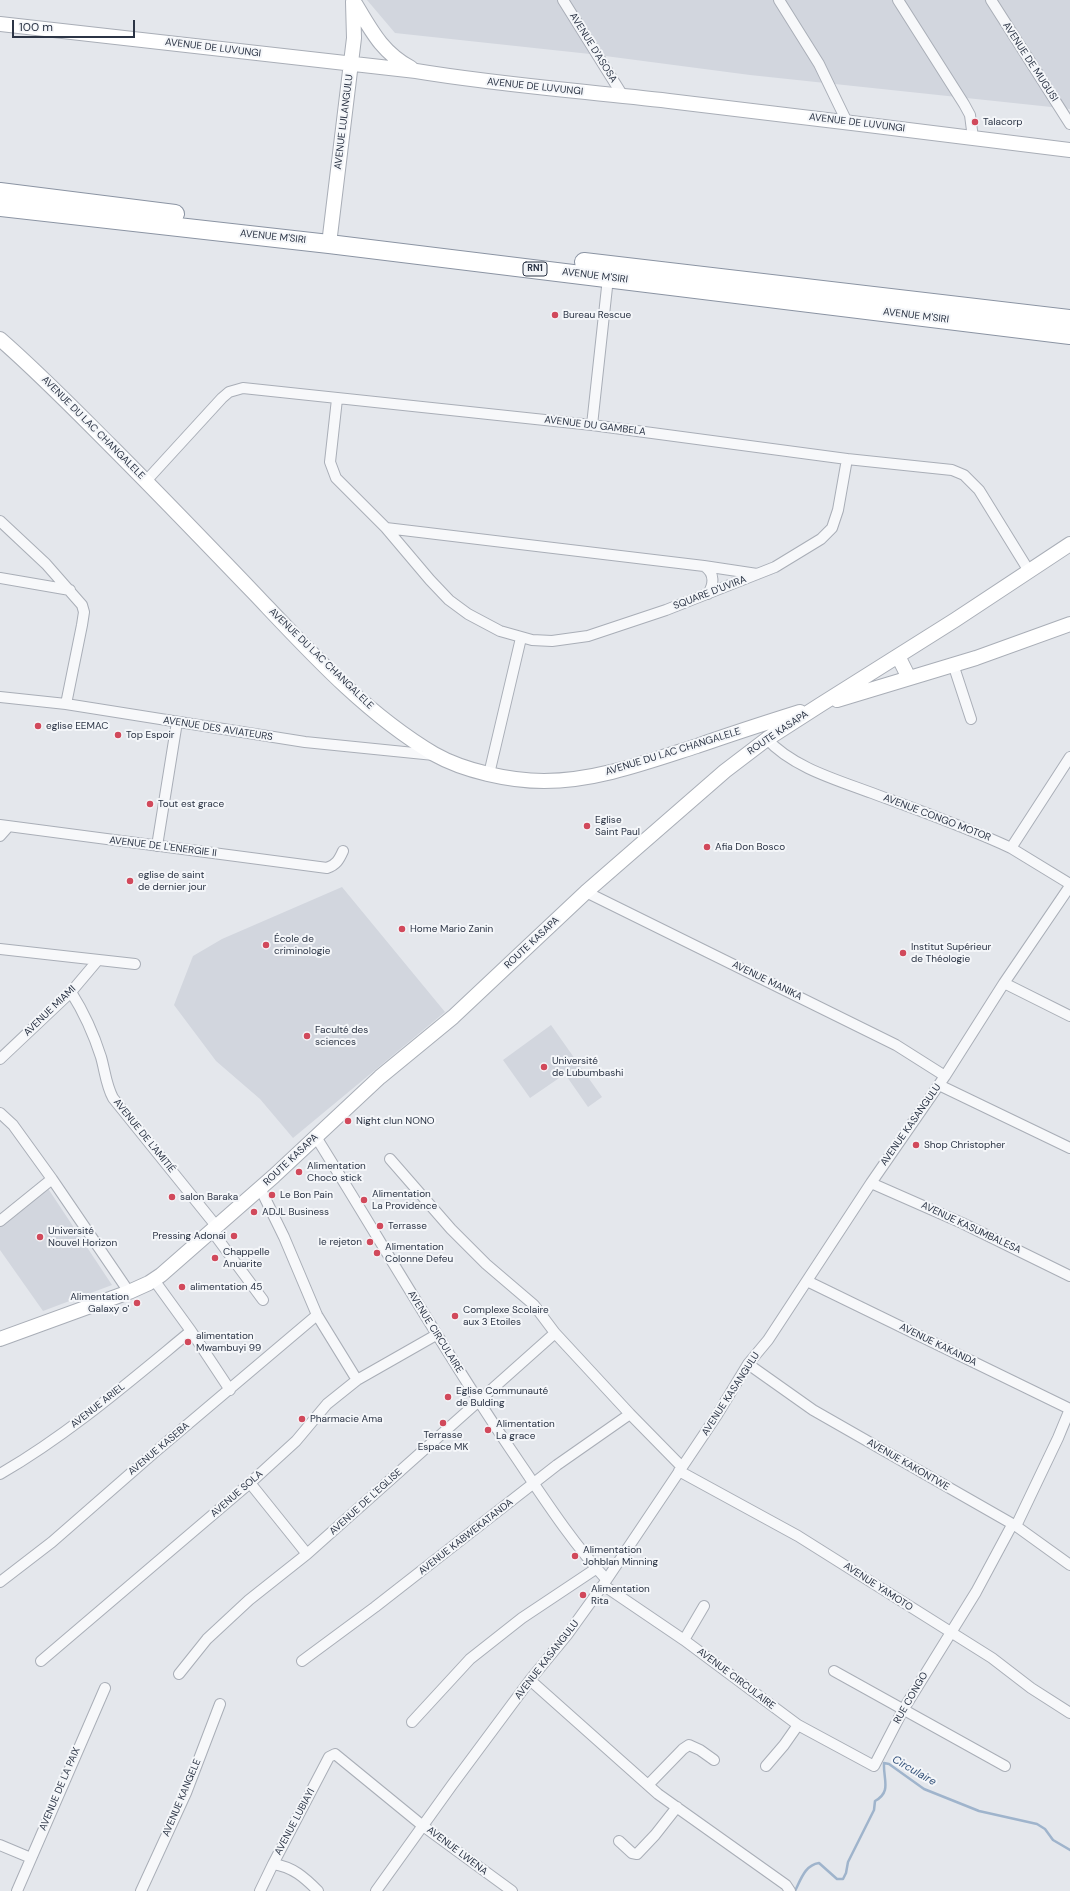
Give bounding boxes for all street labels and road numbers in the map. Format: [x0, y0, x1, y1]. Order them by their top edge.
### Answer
street label: AVENUE D'ASOSA [567, 11, 619, 85]
street label: AVENUE DE MUGUSI [1000, 20, 1060, 104]
street label: AVENUE DE LUVUNGI [164, 36, 262, 60]
street label: AVENUE LULANGULU [332, 74, 356, 170]
street label: AVENUE DE LUVUNGI [486, 76, 584, 98]
street label: AVENUE DE LUVUNGI [808, 111, 906, 135]
street label: AVENUE M'SIRI [239, 228, 307, 246]
road number: RN1 [523, 262, 547, 276]
street label: AVENUE M'SIRI [561, 266, 629, 286]
street label: AVENUE M'SIRI [882, 306, 950, 326]
street label: AVENUE DU LAC CHANGALELE [39, 374, 147, 482]
street label: AVENUE DU GAMBELA [544, 414, 646, 438]
street label: SQUARE D'UVIRA [672, 574, 748, 612]
street label: AVENUE DU LAC CHANGALELE [266, 606, 376, 712]
street label: ROUTE KASAPA [745, 708, 811, 758]
street label: AVENUE DES AVIATEURS [162, 714, 274, 744]
street label: AVENUE DU LAC CHANGALELE [604, 726, 742, 778]
street label: AVENUE CONGO MOTOR [881, 792, 993, 844]
street label: AVENUE DE L'ENERGIE II [109, 834, 217, 860]
street label: ROUTE KASAPA [502, 915, 562, 971]
street label: AVENUE MANIKA [730, 959, 804, 1003]
street label: AVENUE MIAMI [21, 983, 79, 1039]
street label: AVENUE KASANGULU [878, 1082, 944, 1168]
street label: AVENUE DE L'AMITIÉ [111, 1097, 177, 1175]
street label: ROUTE KASAPA [261, 1132, 321, 1188]
street label: AVENUE KASUMBALESA [919, 1200, 1023, 1256]
street label: AVENUE CIRCULAIRE [405, 1289, 465, 1375]
street label: AVENUE KAKANDA [897, 1321, 979, 1369]
street label: AVENUE KASANGULU [699, 1350, 763, 1438]
street label: AVENUE ARIEL [68, 1381, 128, 1431]
street label: AVENUE KASEBA [126, 1420, 192, 1478]
street label: AVENUE KAKONTWE [865, 1436, 951, 1494]
street label: AVENUE DE L'EGLISE [327, 1466, 405, 1538]
street label: AVENUE SOLA [208, 1468, 266, 1520]
street label: AVENUE KABWEKATANDA [416, 1496, 516, 1578]
street label: AVENUE YAMOTO [841, 1560, 915, 1614]
street label: AVENUE KASANGULU [512, 1618, 582, 1702]
street label: AVENUE CIRCULAIRE [695, 1646, 777, 1712]
street label: RUE CONGO [891, 1670, 931, 1726]
street label: AVENUE DE LA PAIX [37, 1745, 83, 1833]
street label: AVENUE KANGELE [160, 1757, 204, 1839]
street label: AVENUE LUBIAYI [272, 1787, 318, 1857]
street label: AVENUE LWENA [424, 1824, 490, 1878]

